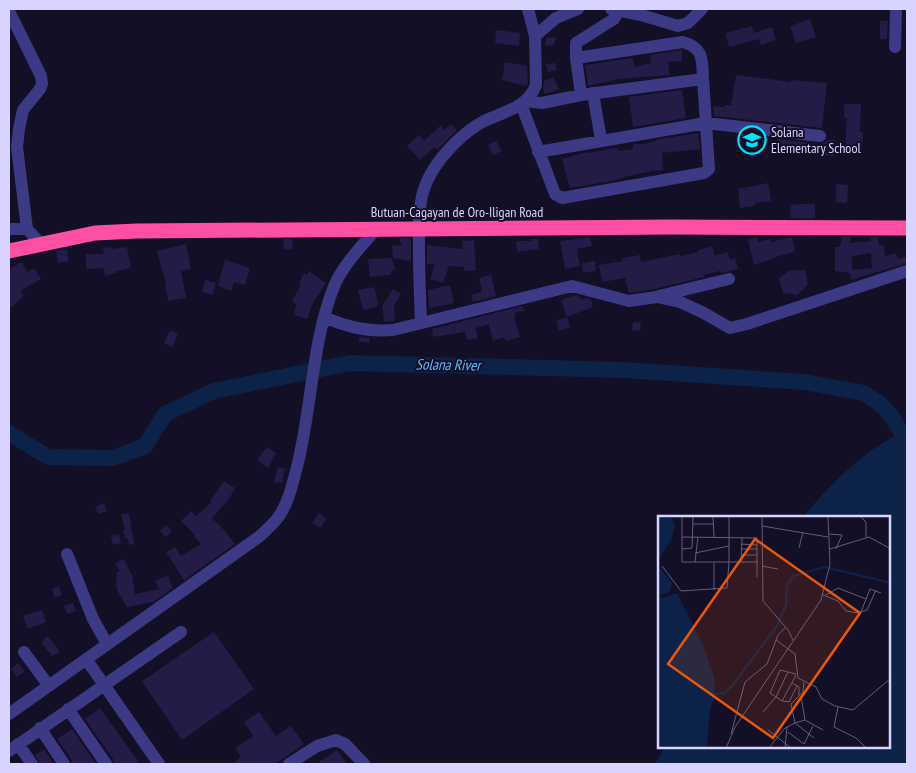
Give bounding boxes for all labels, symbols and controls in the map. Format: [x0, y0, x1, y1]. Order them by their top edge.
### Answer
place label: Solana Elementary School [771, 123, 861, 157]
school or university icon: Solana Elementary School [737, 125, 767, 155]
street label: Butuan-Cagayan de Oro-Iligan Road [371, 203, 543, 221]
water label: Solana River [415, 354, 482, 375]
inset map [658, 516, 891, 748]

